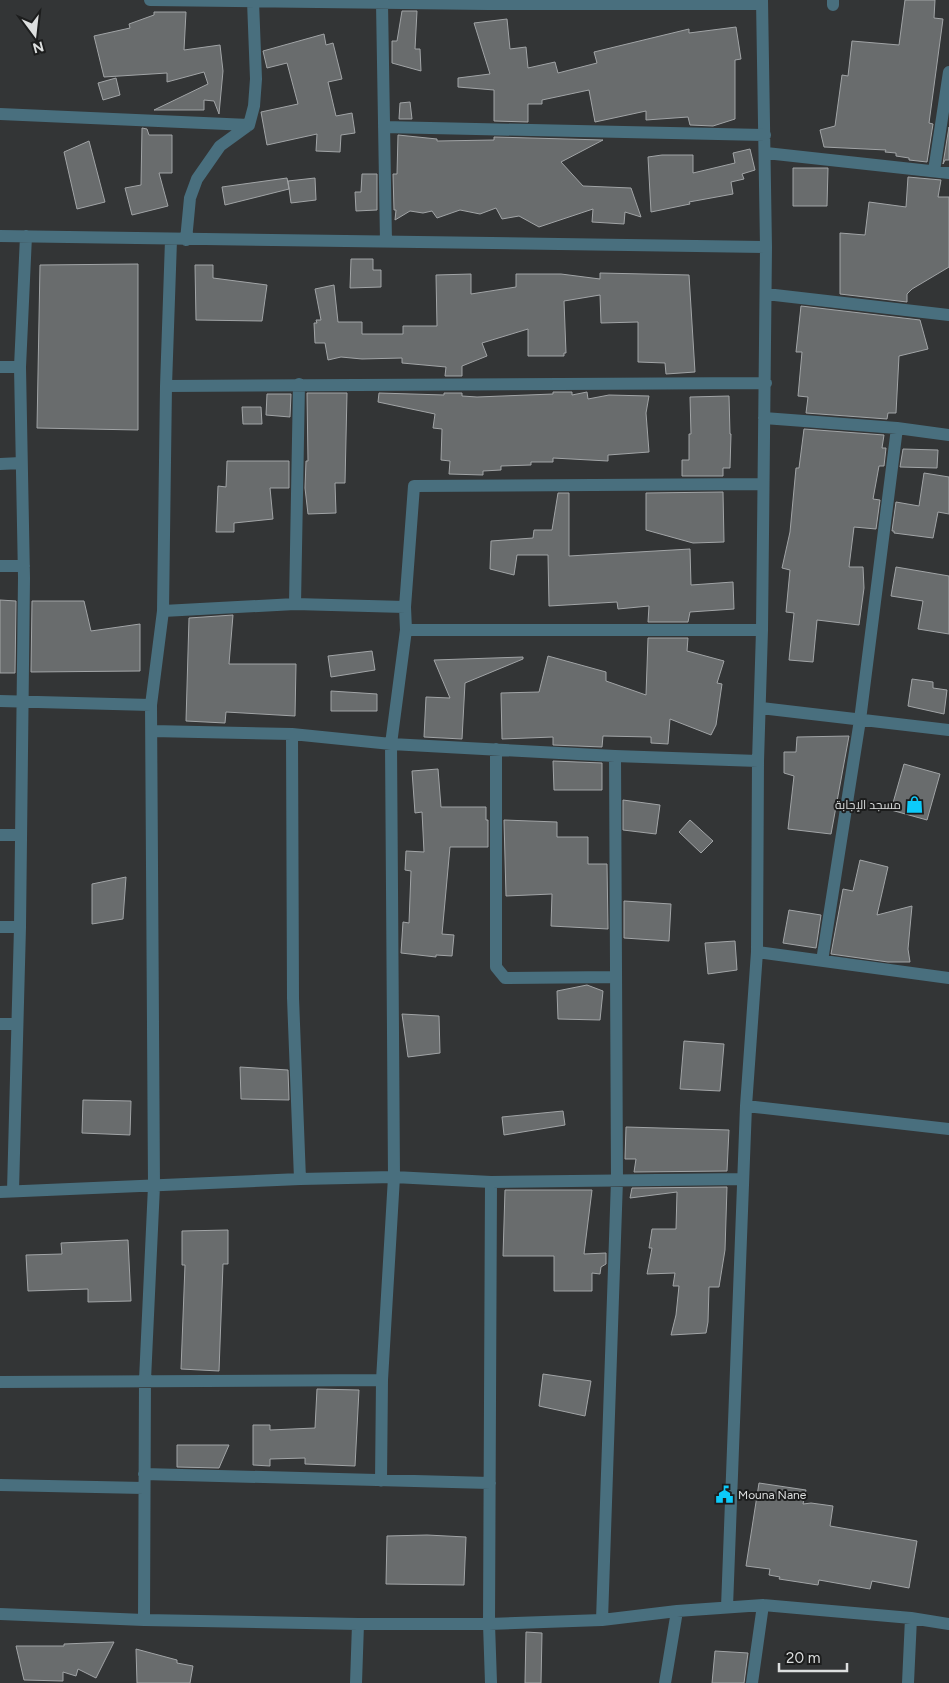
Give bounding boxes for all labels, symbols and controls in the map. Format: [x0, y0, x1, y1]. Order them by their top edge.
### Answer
north arrow [10, 10, 60, 60]
text: N [31, 37, 46, 57]
shop icon: مسجد الإجابة [905, 795, 925, 815]
place label: مسجد الإجابة [835, 798, 901, 812]
public building icon: Mouna Nane [714, 1485, 734, 1505]
place label: Mouna Nane [738, 1488, 807, 1502]
scale bar [779, 1640, 846, 1672]
text: 20 m [786, 1649, 820, 1667]

